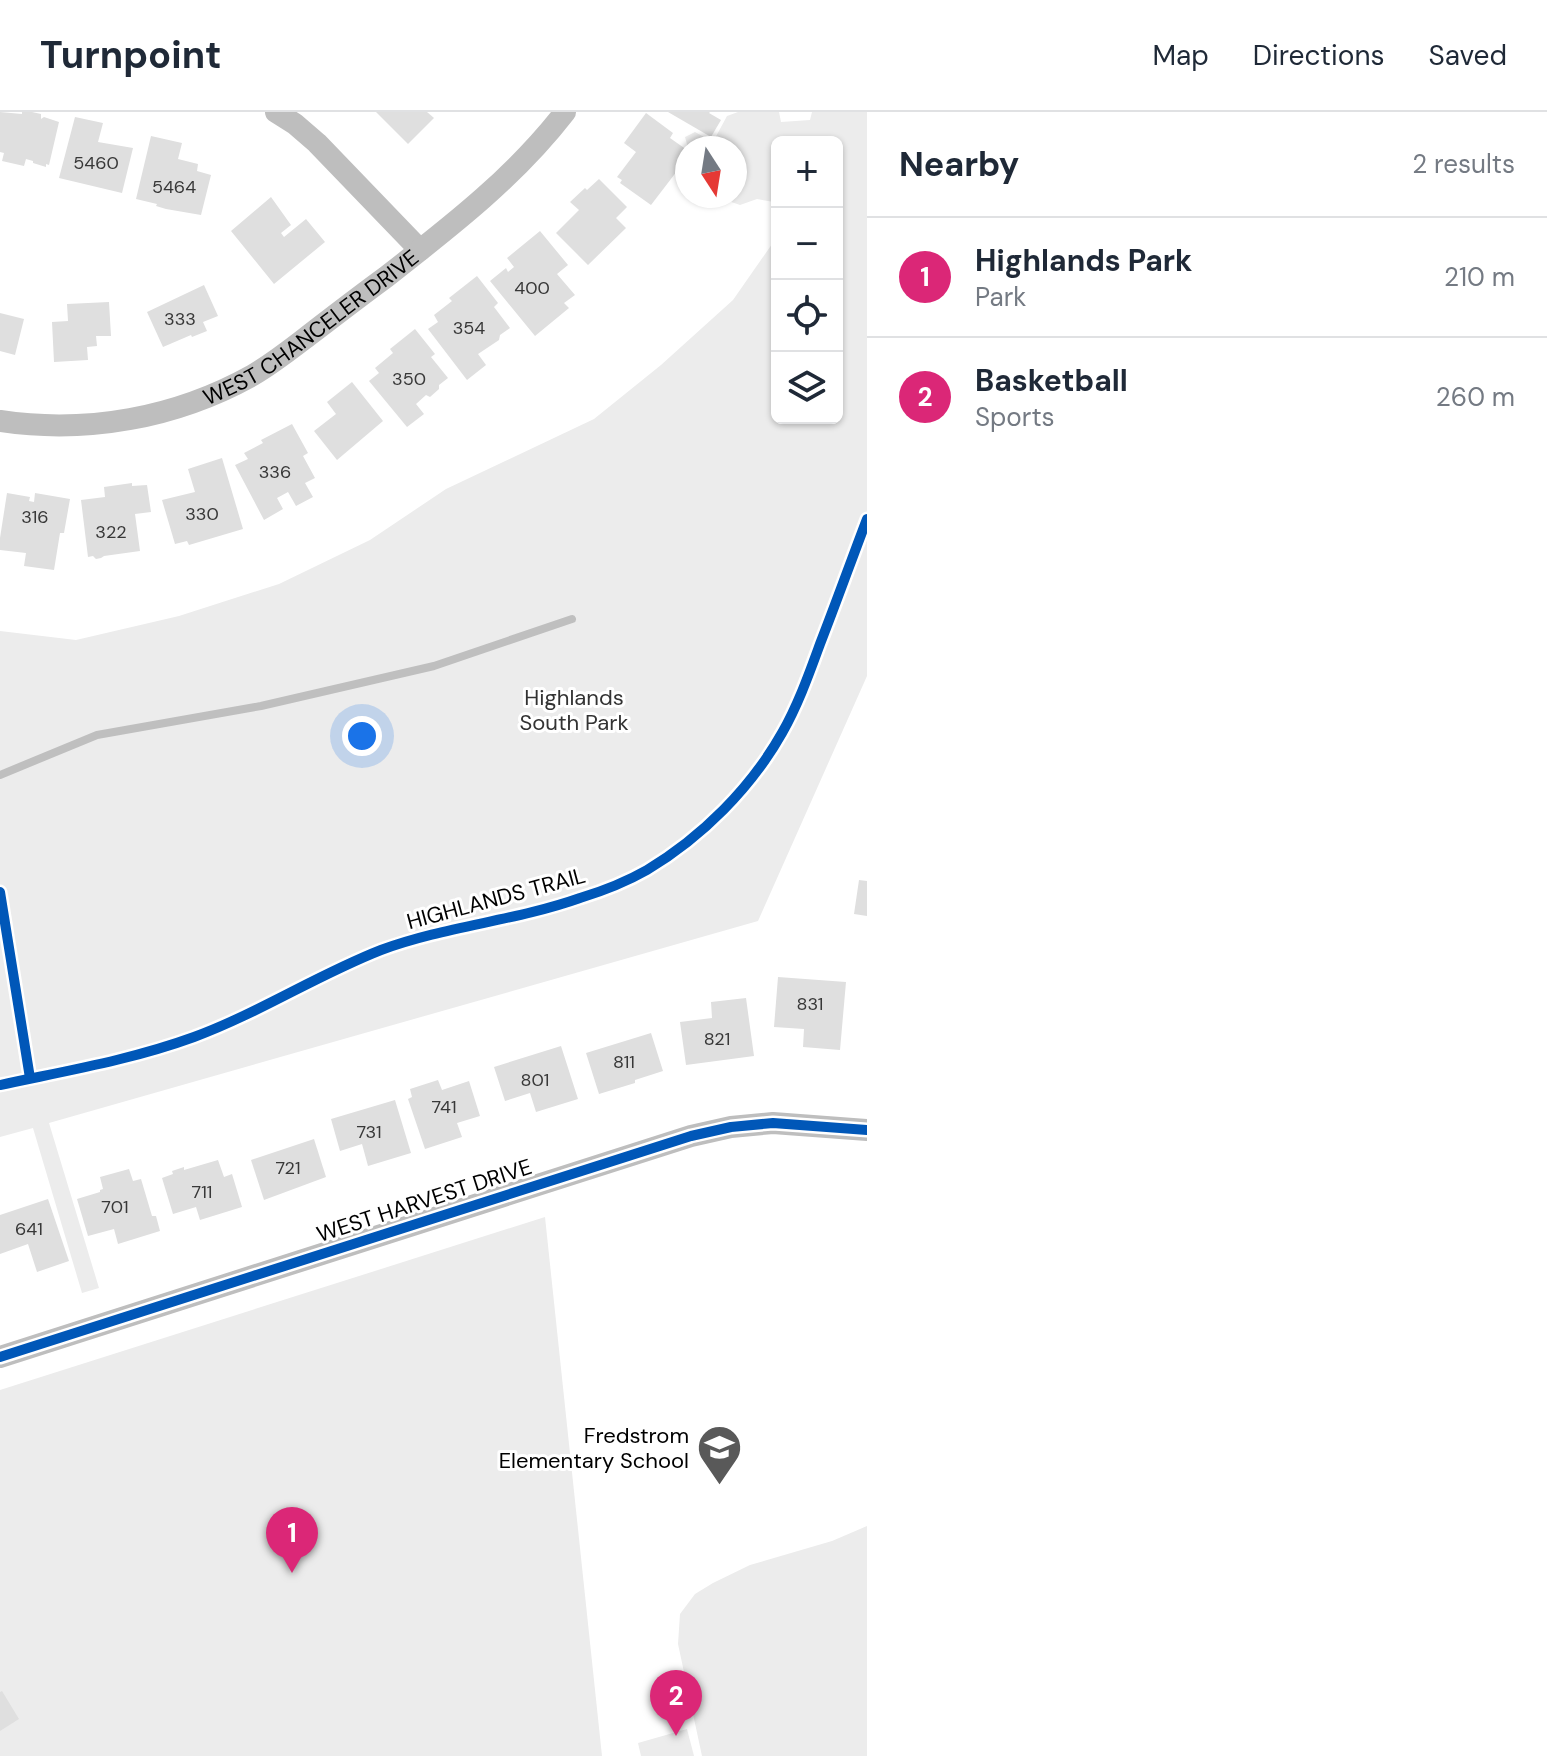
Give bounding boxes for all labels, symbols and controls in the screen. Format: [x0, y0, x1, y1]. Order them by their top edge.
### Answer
text: Turnpoint [40, 30, 222, 80]
text: Map [1152, 37, 1209, 74]
text: Directions [1253, 37, 1385, 74]
text: Saved [1429, 37, 1507, 74]
north arrow [675, 136, 747, 208]
map controls [771, 136, 843, 424]
button: + [771, 136, 843, 208]
text: Nearby [899, 142, 1019, 187]
text: 2 results [1412, 147, 1515, 181]
house number: 5460 [73, 151, 119, 175]
house number: 5464 [152, 175, 196, 199]
button: − [771, 208, 843, 280]
text: Highlands Park [975, 241, 1192, 280]
street label: WEST CHANCELER DRIVE [199, 243, 425, 412]
text: 1 [920, 260, 930, 294]
text: 210 m [1444, 260, 1515, 294]
house number: 400 [514, 276, 550, 300]
button: locate [771, 280, 843, 352]
text: Park [975, 280, 1026, 314]
house number: 333 [164, 307, 196, 331]
house number: 354 [453, 316, 485, 340]
button: layers [771, 352, 843, 424]
text: Basketball [975, 361, 1128, 400]
house number: 350 [392, 367, 426, 391]
text: 2 [917, 380, 933, 414]
text: 260 m [1436, 380, 1515, 414]
text: Sports [975, 400, 1055, 434]
house number: 336 [259, 460, 291, 484]
house number: 330 [185, 502, 219, 526]
house number: 316 [21, 505, 49, 529]
house number: 322 [95, 520, 127, 544]
park label: Highlands South Park [520, 683, 629, 737]
your location [342, 716, 382, 756]
street label: HIGHLANDS TRAIL [404, 861, 589, 936]
house number: 831 [797, 992, 823, 1016]
house number: 821 [704, 1027, 730, 1051]
house number: 811 [613, 1050, 635, 1074]
house number: 801 [521, 1068, 549, 1092]
house number: 741 [431, 1095, 457, 1119]
house number: 731 [356, 1120, 382, 1144]
street label: WEST HARVEST DRIVE [313, 1152, 535, 1249]
house number: 721 [275, 1156, 301, 1180]
house number: 711 [192, 1180, 212, 1204]
house number: 701 [101, 1195, 129, 1219]
house number: 641 [15, 1217, 43, 1241]
place label: Fredstrom Elementary School [499, 1421, 689, 1475]
school or university icon: Fredstrom Elementary School [696, 1424, 744, 1487]
pin: 1 [266, 1507, 318, 1573]
pin: 2 [650, 1670, 702, 1736]

